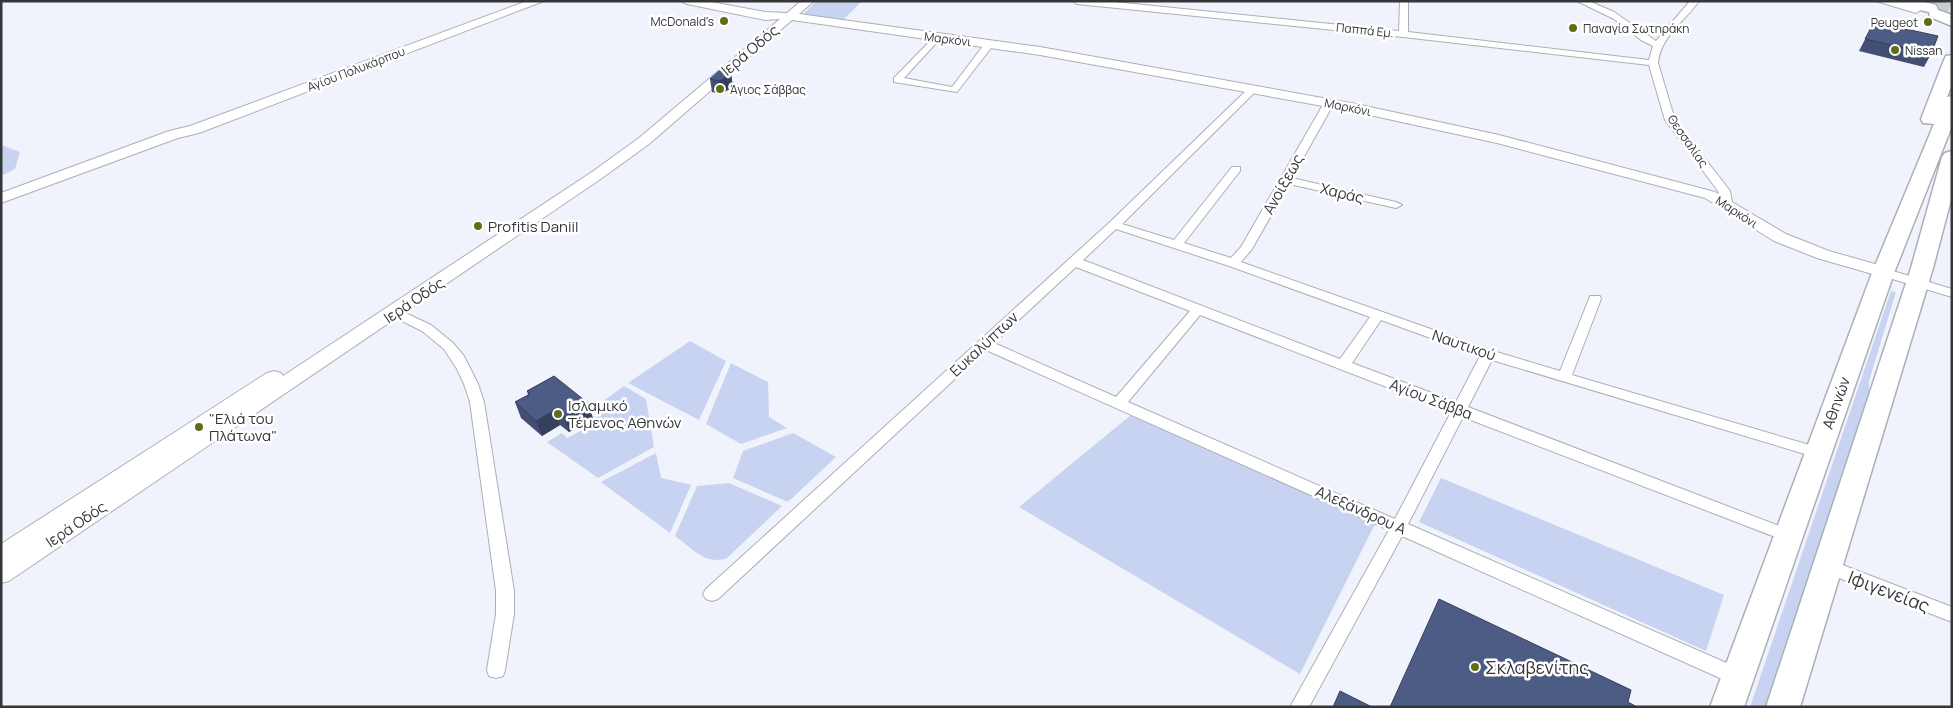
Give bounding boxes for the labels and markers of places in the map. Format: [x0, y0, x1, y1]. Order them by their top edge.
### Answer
place label: McDonald's [651, 13, 714, 30]
place label: Peugeot [1871, 14, 1918, 31]
marker: McDonald's [718, 15, 730, 27]
marker: Peugeot [1922, 16, 1934, 28]
place label: Παναγία Σωτηράκη [1583, 20, 1689, 37]
marker: Παναγία Σωτηράκη [1567, 22, 1579, 34]
place label: Nissan [1905, 42, 1942, 59]
marker: Nissan [1889, 44, 1901, 56]
place label: Άγιος Σάββας [730, 81, 806, 98]
marker: Άγιος Σάββας [714, 83, 726, 95]
place label: Profitis Daniil [488, 216, 578, 237]
marker: Profitis Daniil [472, 220, 484, 232]
place label: Ισλαμικό Τέμενος Αθηνών [568, 395, 682, 433]
place label: "Ελιά του Πλάτωνα" [209, 408, 277, 446]
marker: Ισλαμικό Τέμενος Αθηνών [552, 408, 564, 420]
marker: "Ελιά του Πλάτωνα" [193, 421, 205, 433]
place label: Σκλαβενίτης [1485, 655, 1589, 679]
marker: Σκλαβενίτης [1469, 661, 1481, 673]

